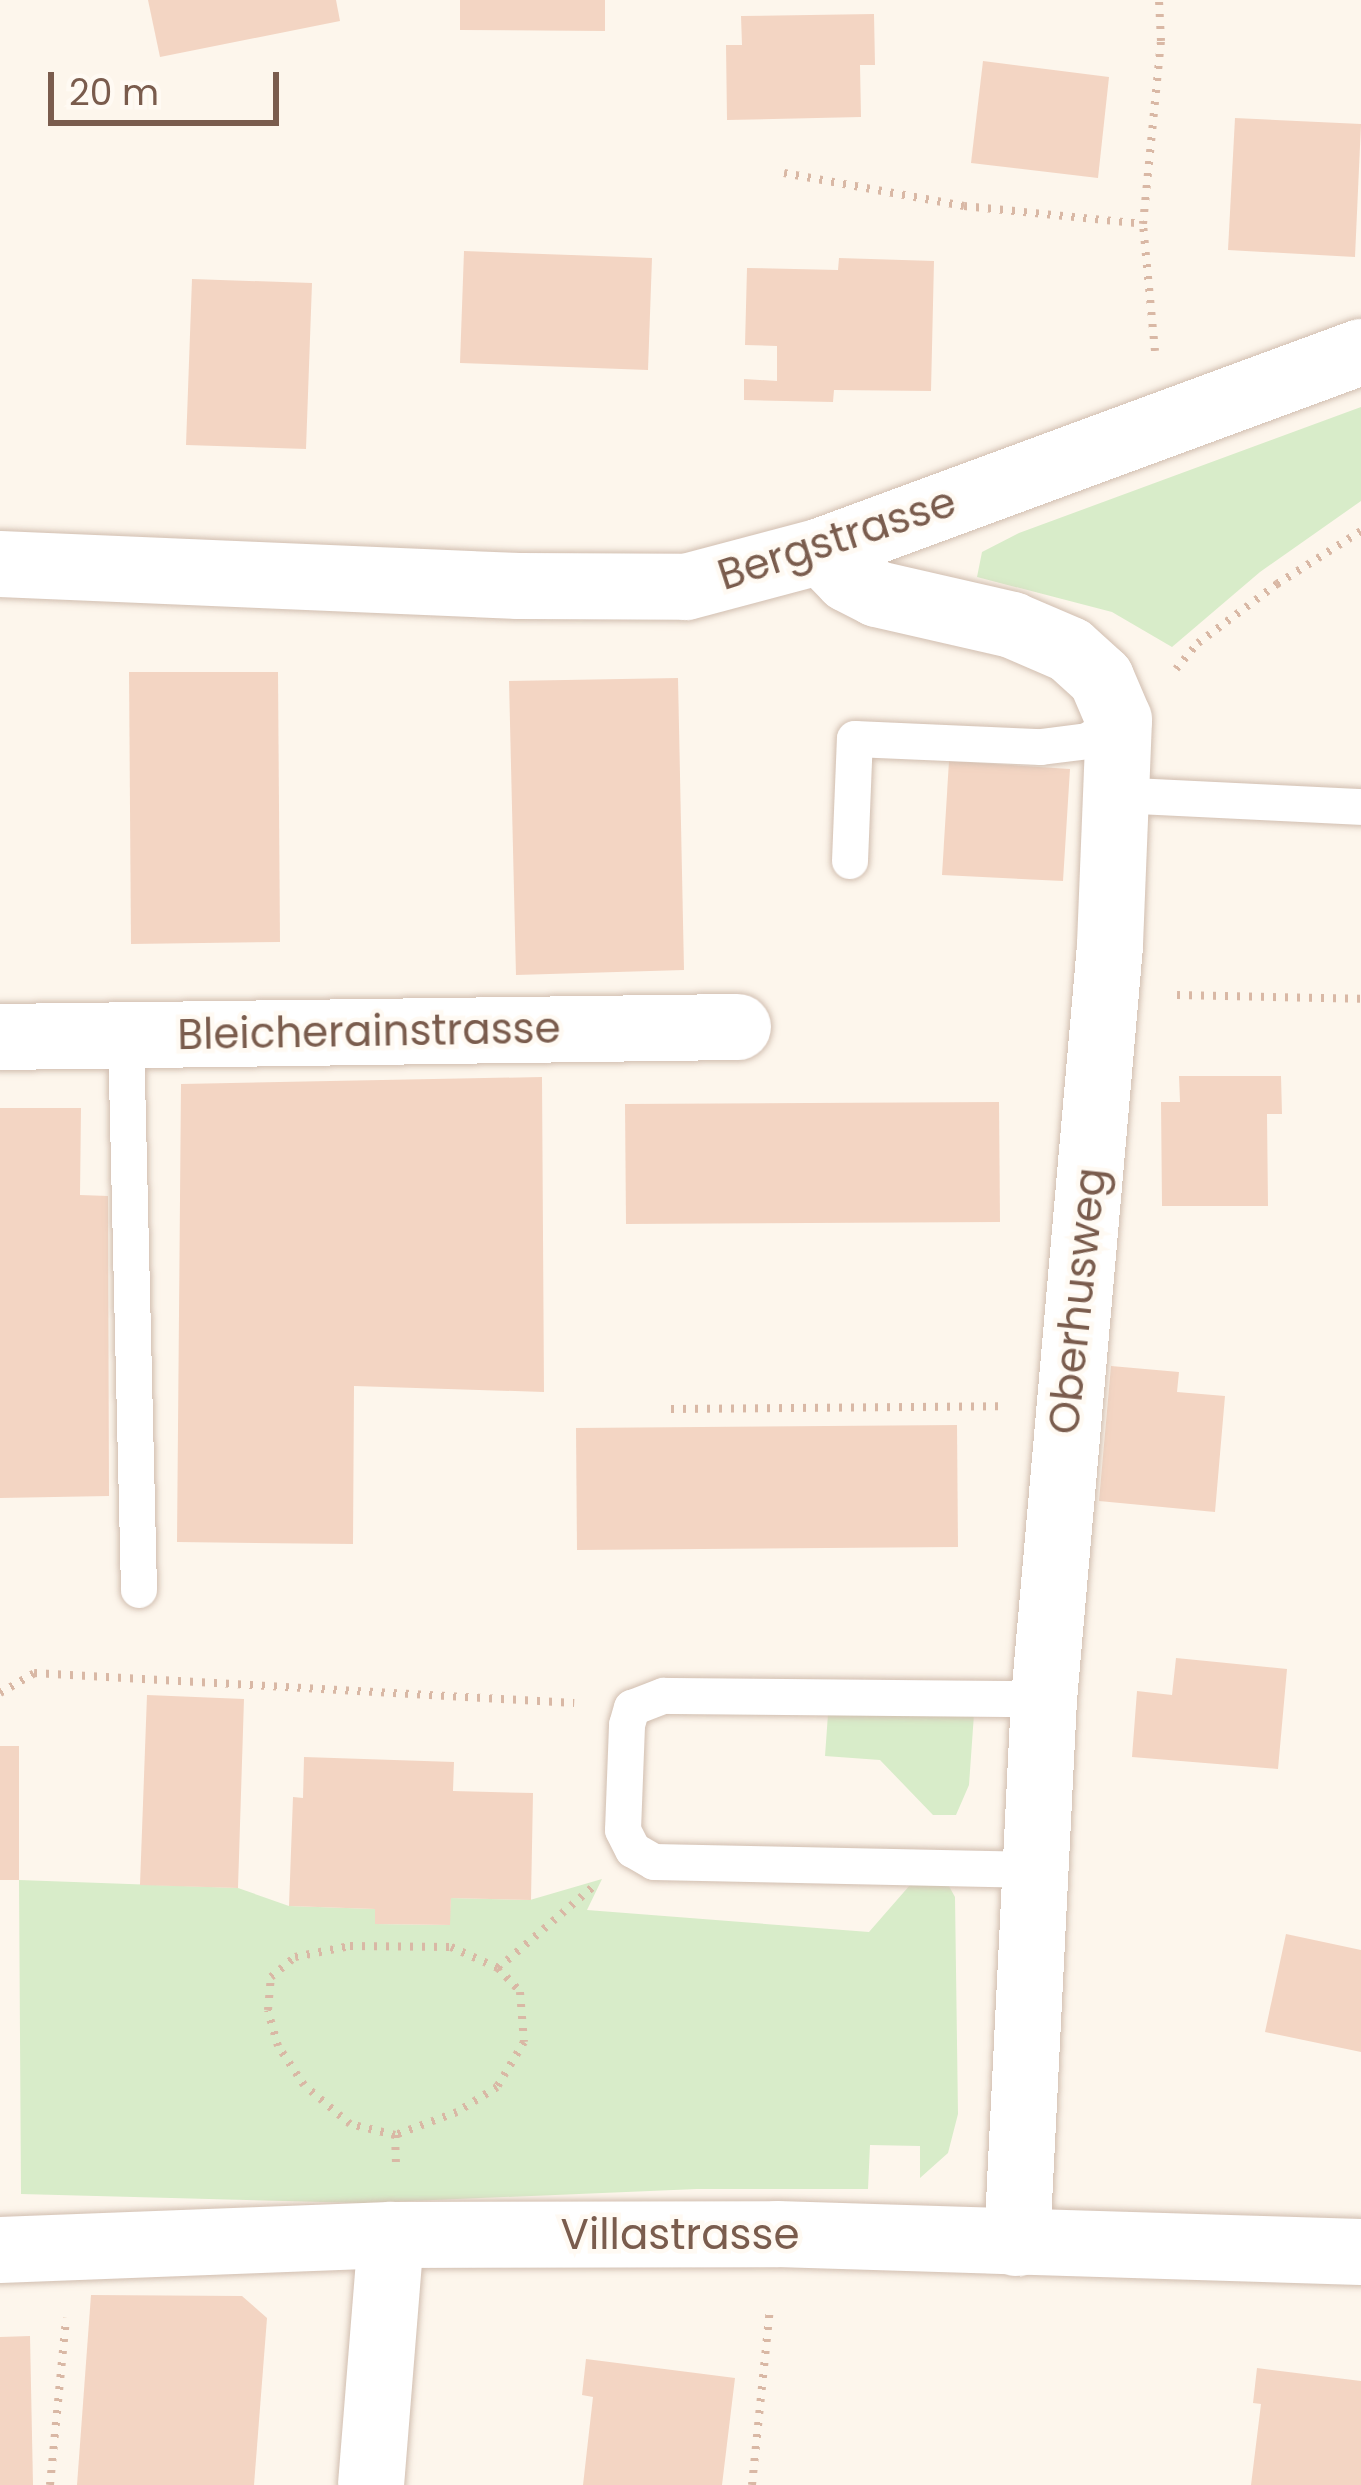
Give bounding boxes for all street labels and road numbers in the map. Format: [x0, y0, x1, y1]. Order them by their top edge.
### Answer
street label: Bergstrasse [712, 477, 962, 601]
street label: Bleicherainstrasse [177, 1003, 561, 1061]
street label: Oberhusweg [1039, 1165, 1117, 1437]
street label: Villastrasse [561, 2210, 799, 2260]

